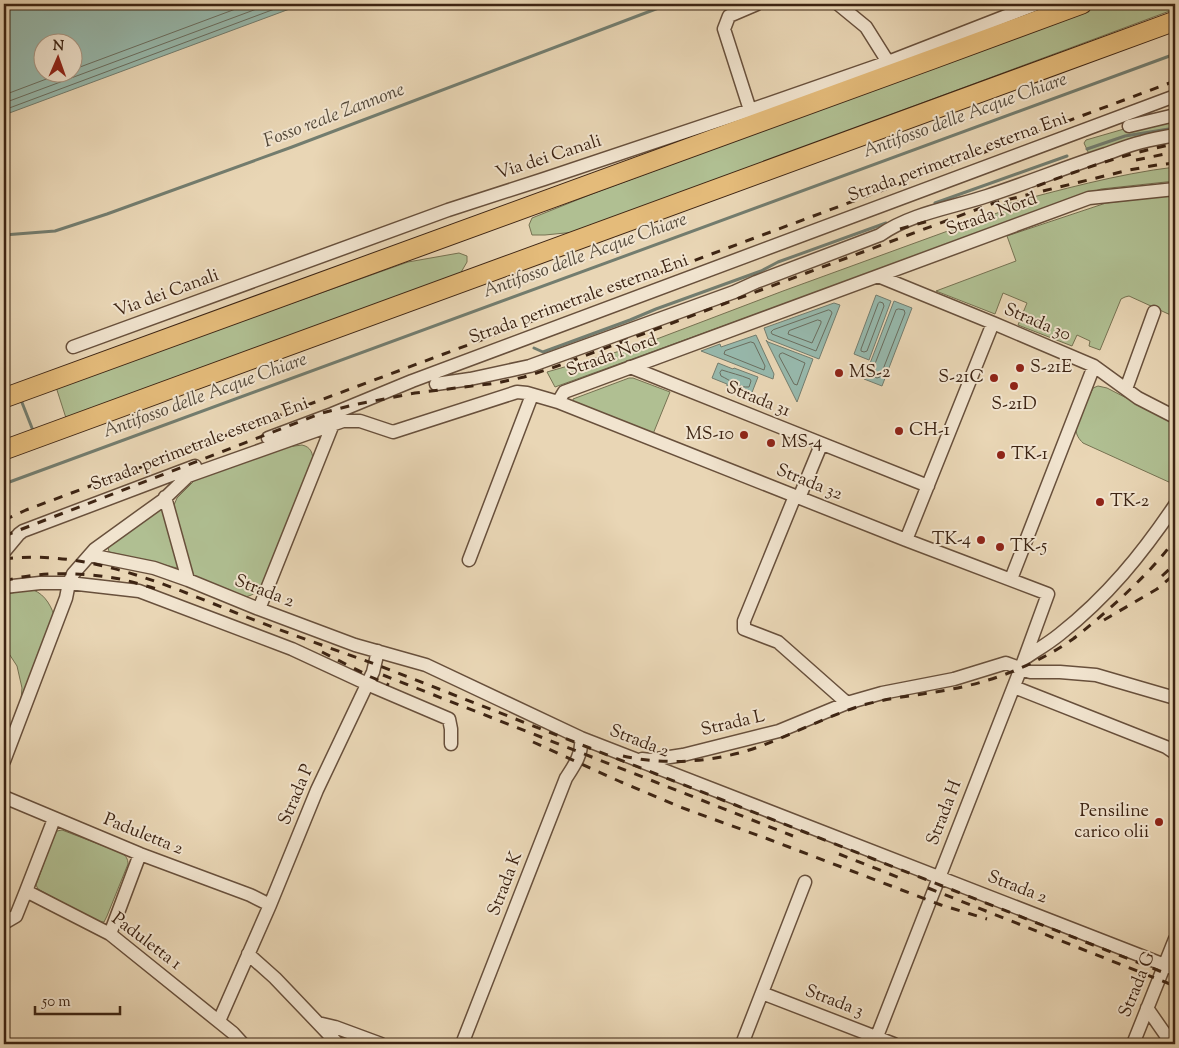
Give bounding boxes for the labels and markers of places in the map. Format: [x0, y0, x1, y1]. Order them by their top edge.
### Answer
place label: S-21E [1030, 355, 1072, 381]
place label: MS-2 [849, 360, 891, 386]
marker: S-21E [1014, 362, 1026, 374]
place label: S-21C [938, 365, 984, 391]
marker: MS-2 [833, 367, 845, 379]
marker: S-21C [988, 372, 1000, 384]
marker: S-21D [1008, 380, 1020, 392]
place label: S-21D [991, 392, 1037, 418]
place label: CH-1 [909, 418, 950, 444]
place label: MS-10 [686, 422, 734, 448]
marker: CH-1 [893, 425, 905, 437]
marker: MS-10 [738, 429, 750, 441]
place label: MS-4 [781, 430, 822, 456]
marker: MS-4 [765, 437, 777, 449]
place label: TK-1 [1011, 442, 1048, 468]
marker: TK-1 [995, 449, 1007, 461]
place label: TK-2 [1110, 489, 1150, 515]
marker: TK-2 [1094, 496, 1106, 508]
place label: TK-4 [932, 527, 971, 553]
marker: TK-4 [975, 534, 987, 546]
place label: TK-5 [1010, 534, 1047, 560]
marker: TK-5 [994, 541, 1006, 553]
place label: Pensiline carico olii [1074, 799, 1149, 846]
marker: Pensiline carico olii [1153, 816, 1165, 828]

